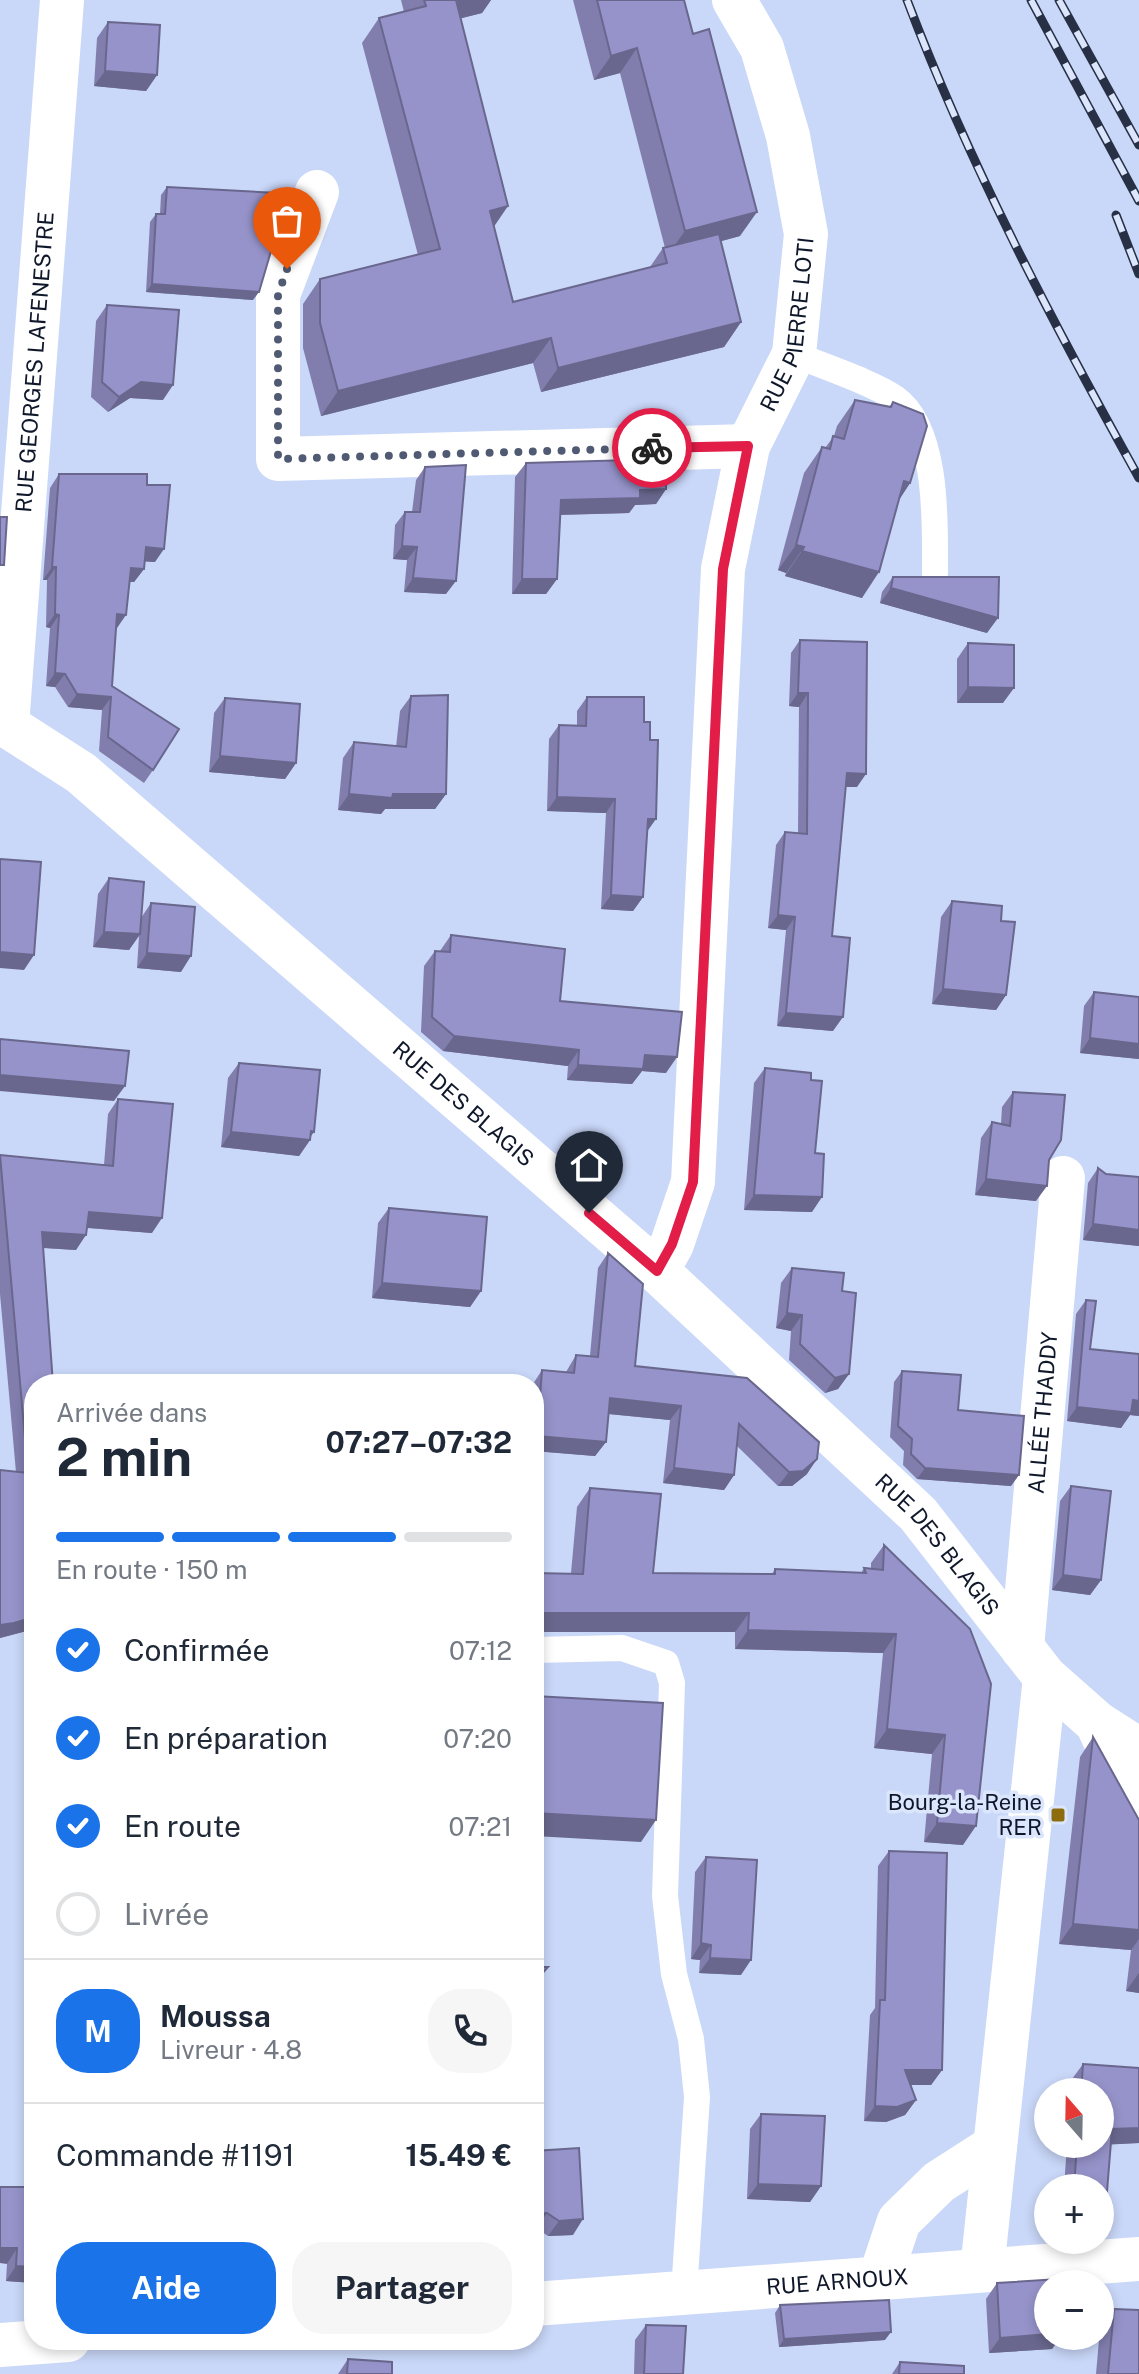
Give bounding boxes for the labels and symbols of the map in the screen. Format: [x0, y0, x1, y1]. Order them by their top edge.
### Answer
pin [253, 187, 321, 269]
street label: RUE GEORGES LAFENESTRE [10, 211, 59, 513]
street label: RUE PIERRE LOTI [755, 236, 819, 416]
courier [612, 408, 692, 488]
street label: RUE DES BLAGIS [388, 1036, 539, 1172]
pin [555, 1131, 623, 1213]
street label: ALLÉE THADDY [1023, 1330, 1063, 1495]
street label: RUE DES BLAGIS [870, 1468, 1005, 1620]
place label: Bourg-la-Reine RER [888, 1789, 1042, 1840]
marker: Bourg-la-Reine RER [1049, 1806, 1067, 1824]
north arrow [1034, 2078, 1114, 2158]
street label: RUE ARNOUX [765, 2263, 909, 2300]

